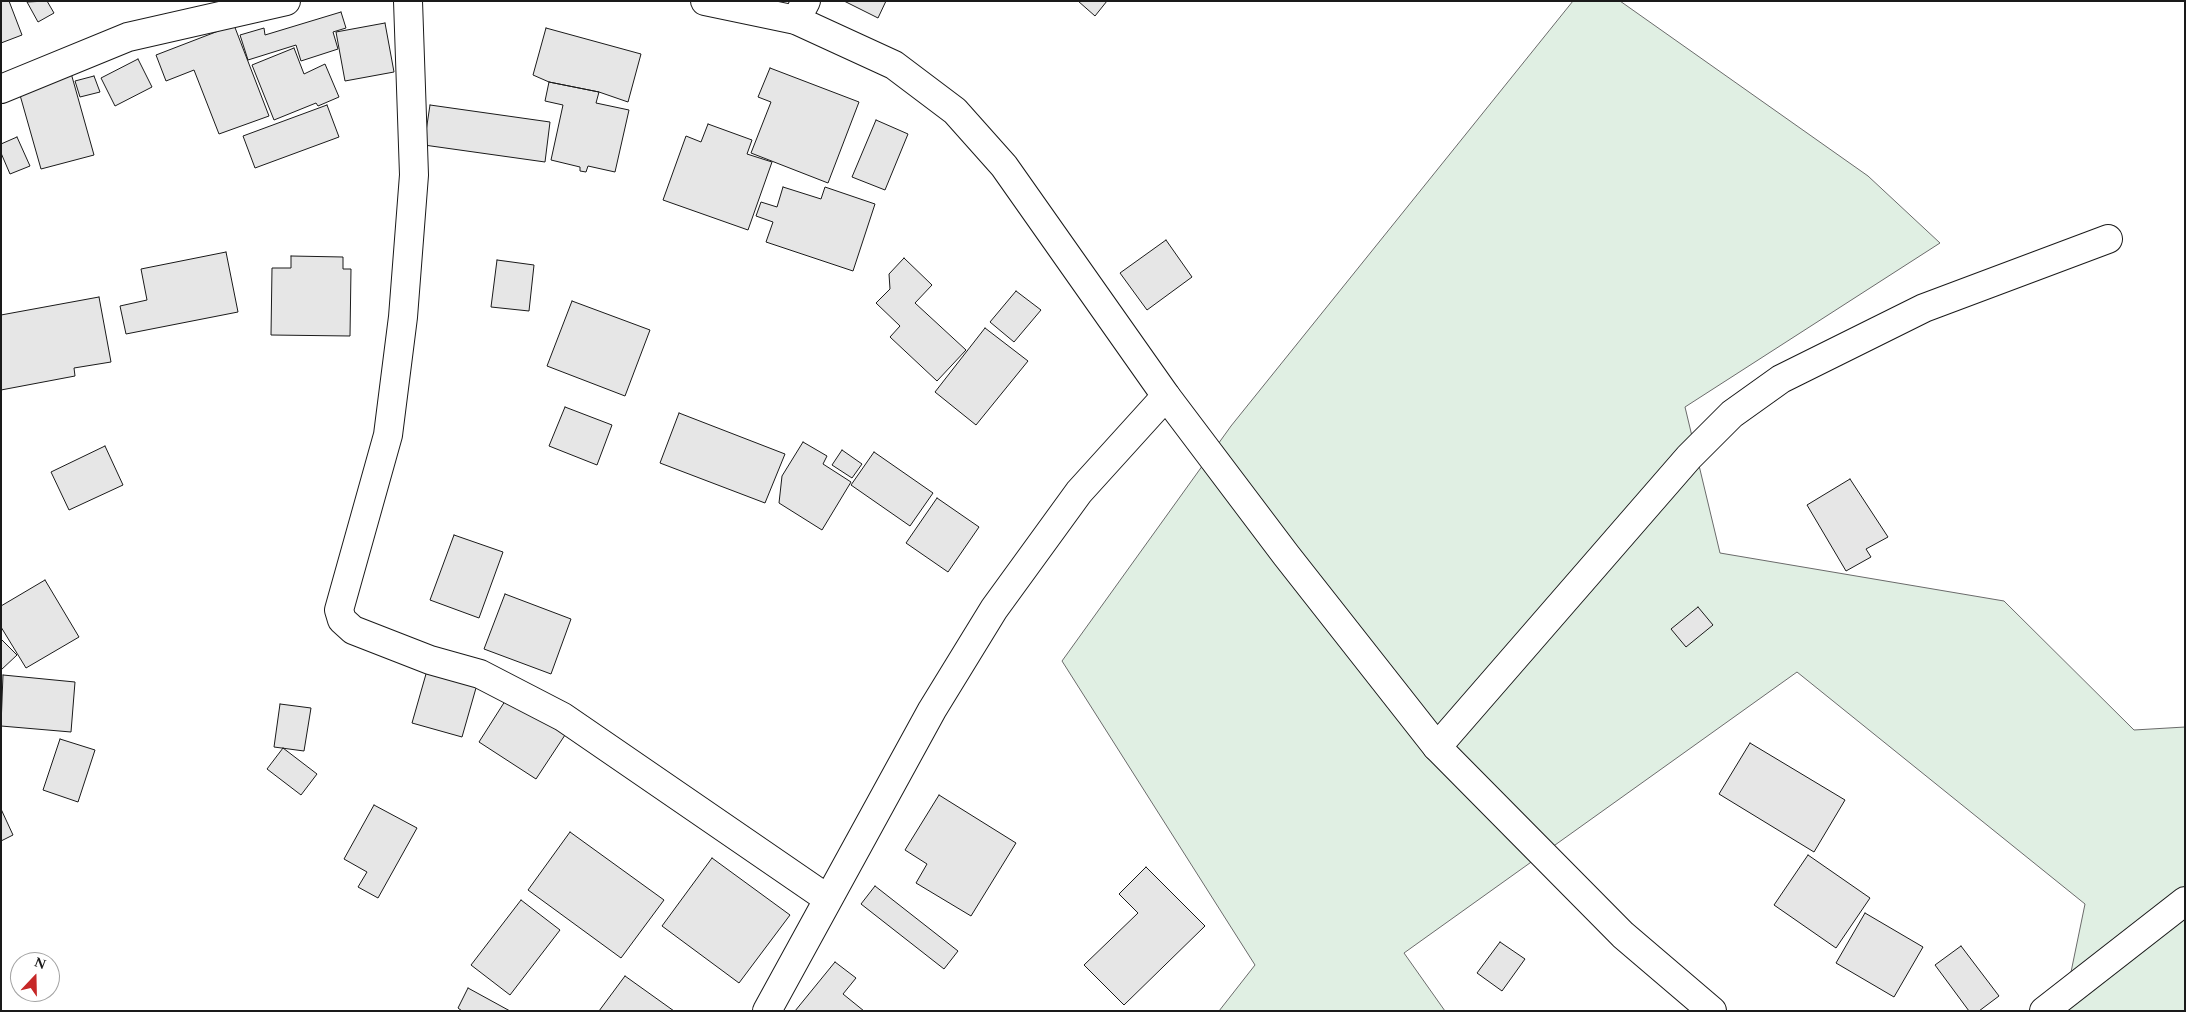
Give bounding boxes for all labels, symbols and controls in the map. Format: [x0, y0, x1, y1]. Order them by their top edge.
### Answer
north arrow [10, 952, 60, 1002]
text: N [31, 952, 49, 975]

